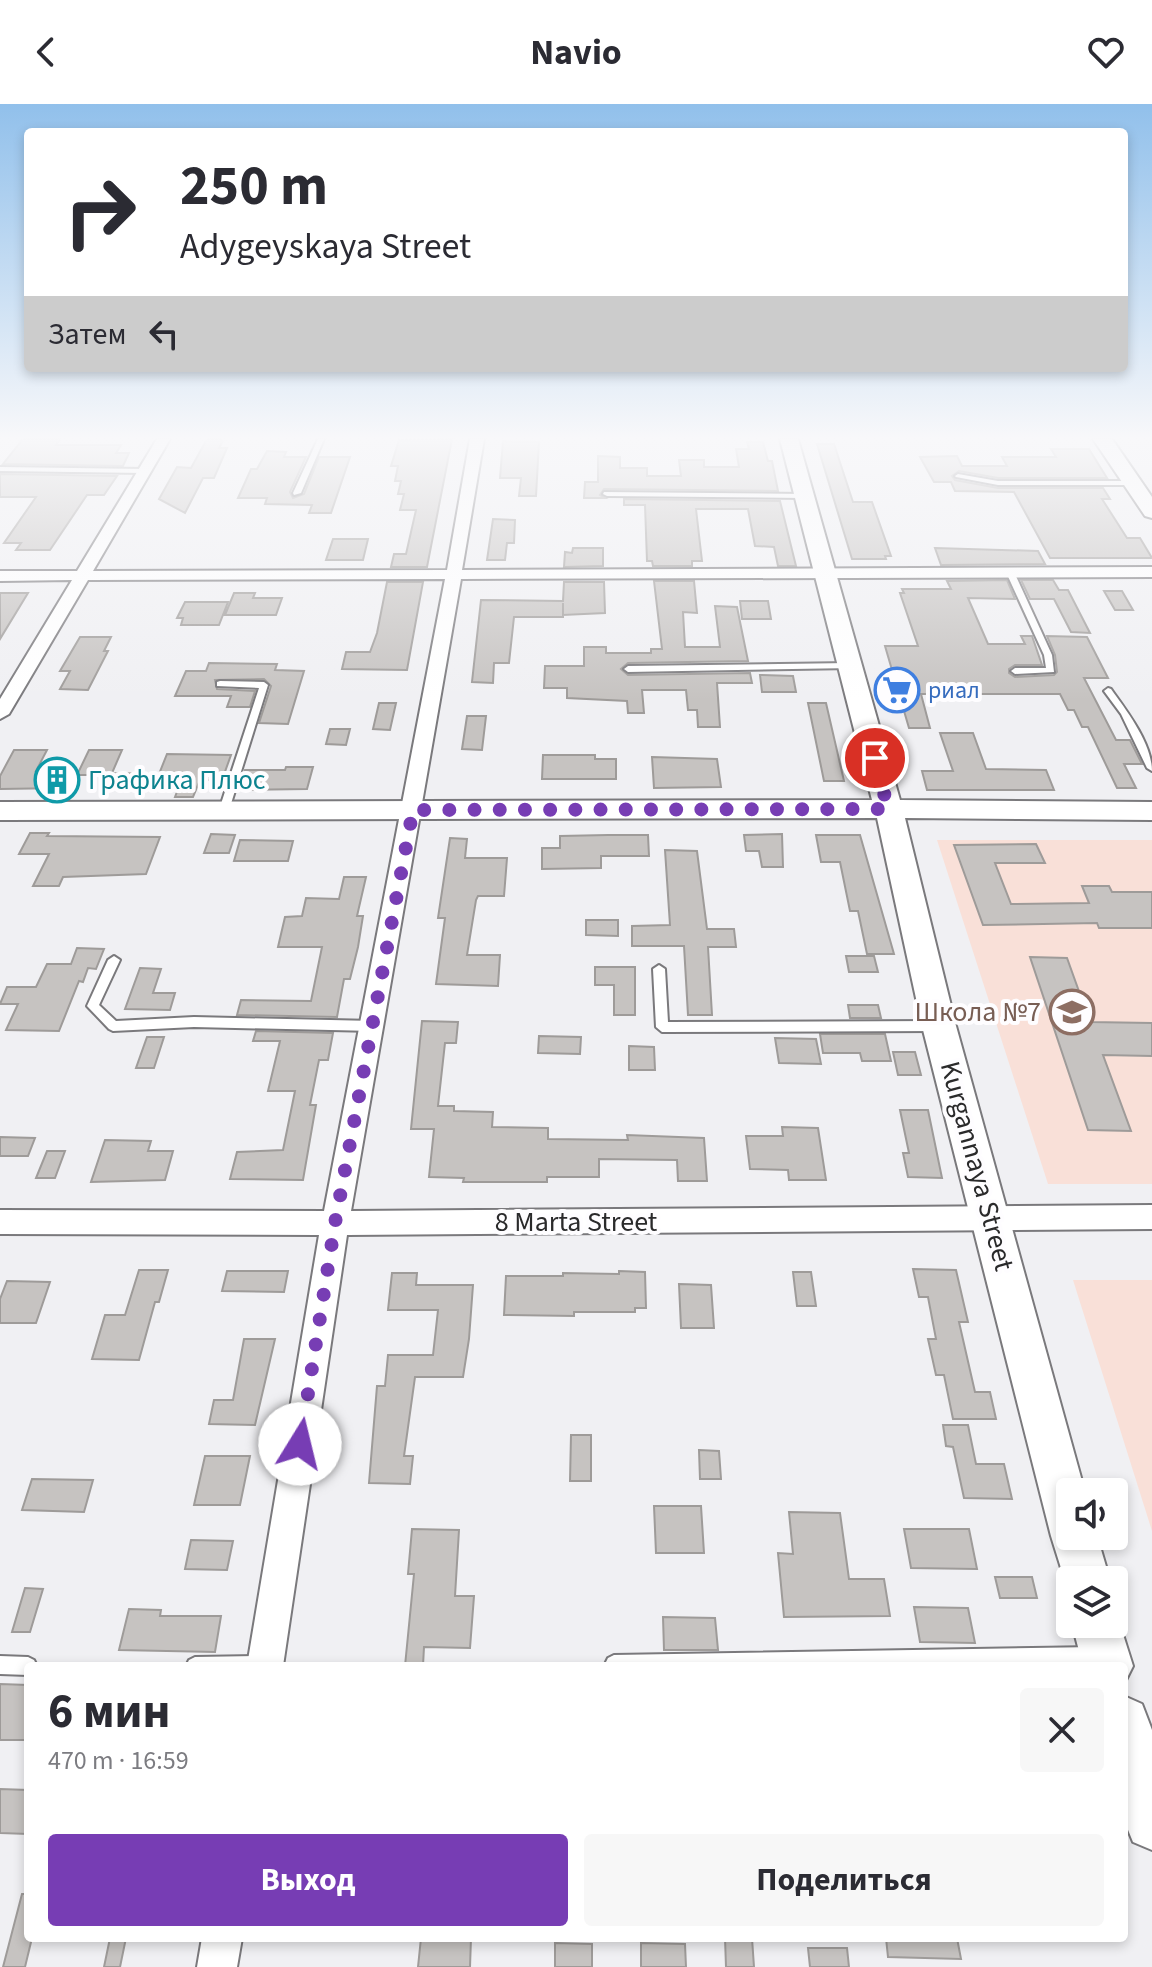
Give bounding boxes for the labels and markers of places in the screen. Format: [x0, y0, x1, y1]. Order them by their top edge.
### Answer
supermarket icon: риал [873, 666, 921, 714]
place label: риал [928, 673, 980, 708]
pin [841, 724, 909, 792]
building icon: Графика Плюс [33, 756, 81, 804]
place label: Графика Плюс [88, 760, 266, 800]
school or university icon: Школа №7 [1048, 988, 1096, 1036]
place label: Школа №7 [914, 992, 1041, 1032]

